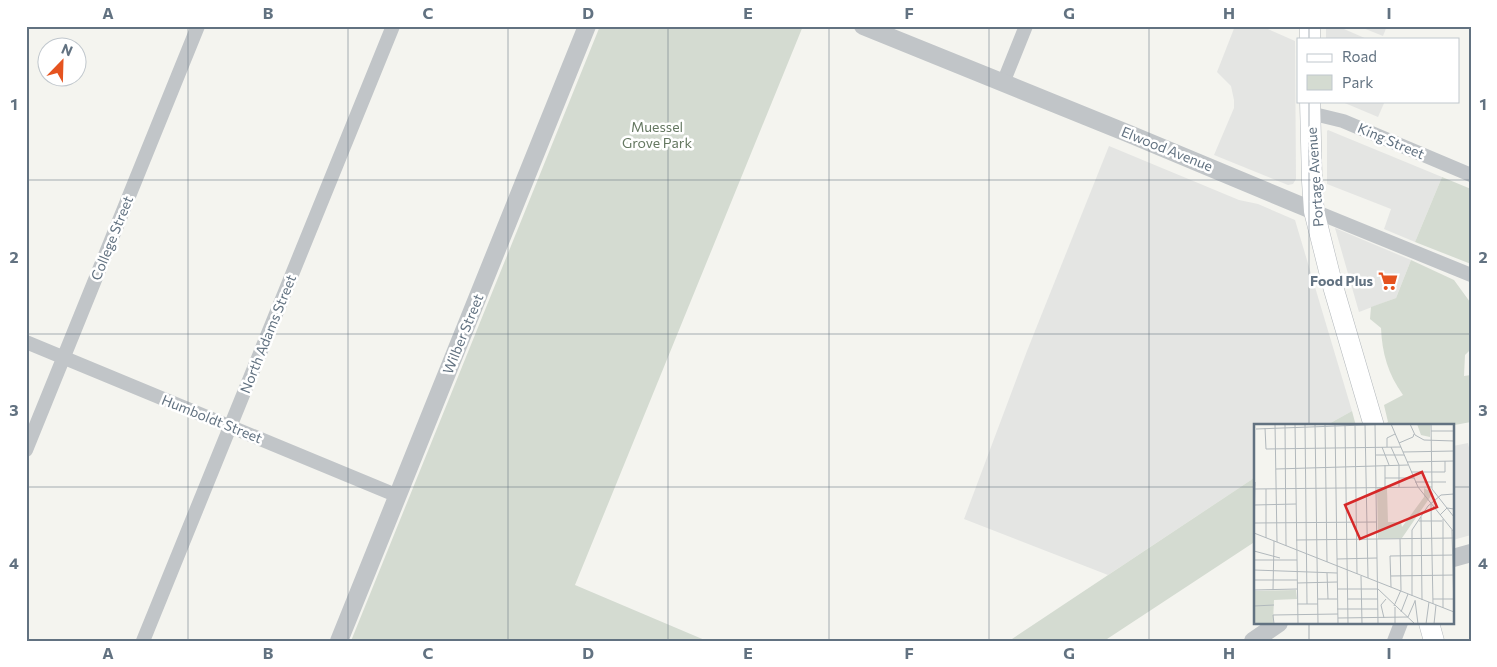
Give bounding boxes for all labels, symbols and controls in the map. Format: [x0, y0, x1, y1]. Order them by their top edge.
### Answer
text: A [102, 3, 114, 22]
text: B [263, 3, 274, 22]
text: C [423, 3, 434, 22]
text: D [582, 3, 594, 22]
text: E [743, 3, 753, 22]
text: F [904, 3, 914, 22]
text: G [1063, 3, 1075, 22]
text: H [1223, 3, 1235, 22]
text: I [1386, 3, 1392, 22]
north arrow [38, 38, 88, 88]
legend [1297, 38, 1460, 102]
text: N [59, 40, 75, 59]
text: Road [1342, 47, 1377, 65]
text: Park [1342, 73, 1373, 91]
text: 1 [10, 94, 18, 113]
text: 1 [1479, 94, 1487, 113]
park label: Muessel Grove Park [622, 118, 692, 151]
street label: King Street [1355, 119, 1427, 162]
street label: Elwood Avenue [1119, 122, 1215, 175]
street label: Portage Avenue [1303, 127, 1326, 227]
street label: College Street [87, 193, 136, 283]
text: 2 [9, 247, 19, 266]
text: 2 [1478, 247, 1488, 266]
supermarket icon: Food Plus [1377, 270, 1399, 292]
street label: North Adams Street [236, 272, 299, 396]
place label: Food Plus [1310, 272, 1373, 289]
street label: Wilber Street [439, 291, 486, 376]
street label: Humboldt Street [159, 391, 265, 447]
text: 3 [9, 400, 19, 419]
text: 3 [1478, 400, 1488, 419]
inset map [1254, 424, 1454, 624]
text: 4 [9, 553, 19, 572]
text: 4 [1478, 553, 1488, 572]
text: A [102, 643, 114, 662]
text: B [263, 643, 274, 662]
text: C [423, 643, 434, 662]
text: D [582, 643, 594, 662]
text: E [743, 643, 753, 662]
text: F [904, 643, 914, 662]
text: G [1063, 643, 1075, 662]
text: H [1223, 643, 1235, 662]
text: I [1386, 643, 1392, 662]

